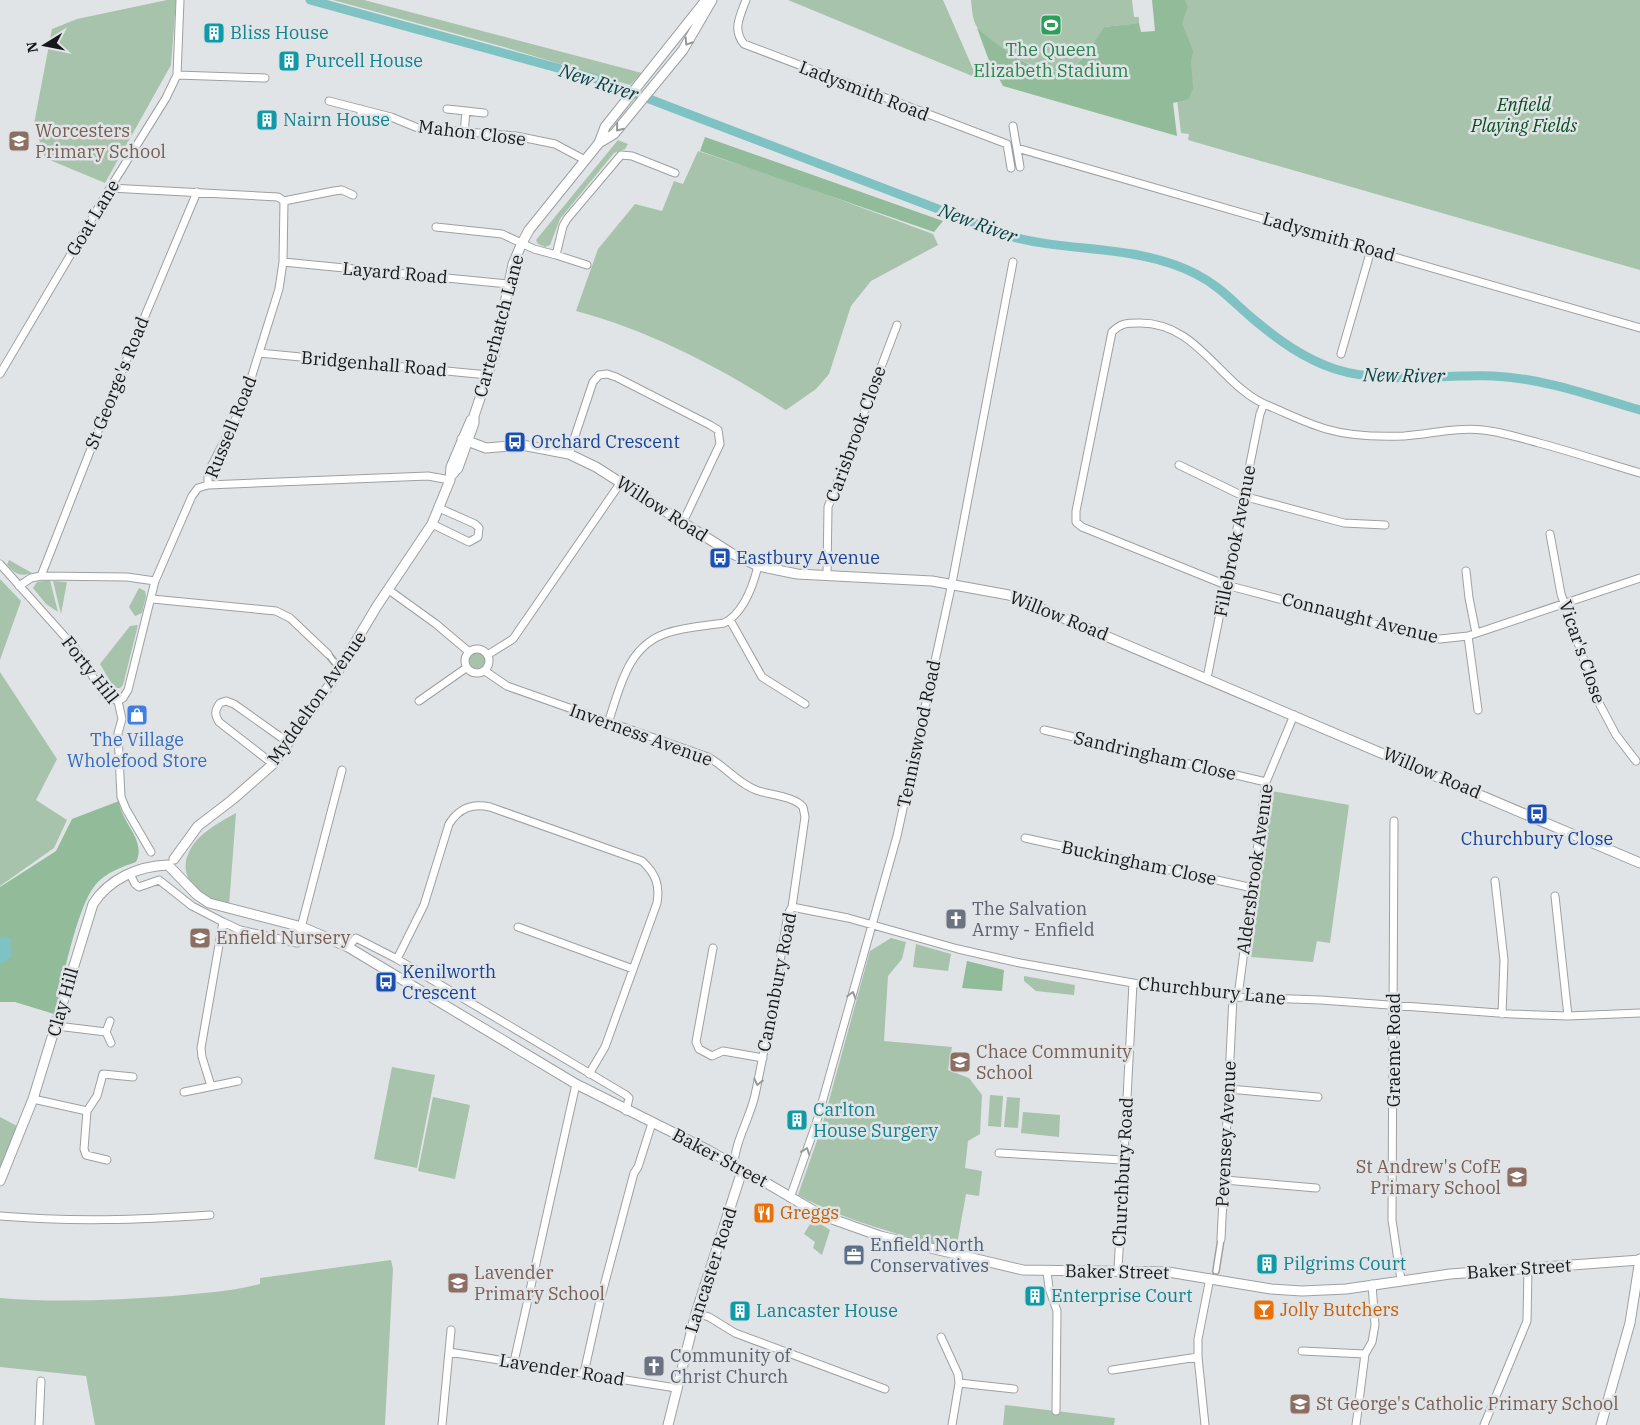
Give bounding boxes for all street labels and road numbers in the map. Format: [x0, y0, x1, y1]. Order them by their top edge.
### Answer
street label: Ladysmith Road [796, 55, 932, 126]
street label: Mahon Close [417, 114, 527, 151]
street label: Goat Lane [61, 175, 124, 260]
street label: Ladysmith Road [1260, 207, 1398, 267]
street label: Carterhatch Lane [468, 252, 529, 400]
street label: Layard Road [341, 256, 449, 289]
street label: St George's Road [79, 313, 154, 453]
street label: Bridgenhall Road [300, 346, 448, 381]
street label: Carisbrook Close [820, 363, 891, 505]
street label: Russell Road [200, 372, 261, 481]
street label: Fillebrook Avenue [1209, 463, 1261, 619]
street label: Willow Road [612, 470, 713, 547]
street label: Willow Road [1006, 585, 1112, 646]
street label: Connaught Avenue [1280, 587, 1441, 648]
street label: Vicar's Close [1554, 597, 1611, 706]
street label: Myddelton Avenue [262, 627, 371, 769]
street label: Forty Hill [57, 631, 124, 708]
street label: Tenniswood Road [892, 658, 945, 810]
street label: Inverness Avenue [566, 698, 716, 771]
street label: Sandringham Close [1072, 726, 1239, 785]
street label: Willow Road [1379, 741, 1485, 804]
street label: Aldersbrook Avenue [1231, 782, 1278, 956]
street label: Buckingham Close [1060, 835, 1219, 890]
street label: Canonbury Road [752, 910, 801, 1054]
street label: Clay Hill [42, 964, 83, 1039]
street label: Churchbury Lane [1137, 971, 1287, 1010]
street label: Graeme Road [1382, 993, 1405, 1107]
street label: Pevensey Avenue [1210, 1060, 1241, 1208]
street label: Churchbury Road [1107, 1097, 1138, 1247]
street label: Baker Street [669, 1123, 772, 1192]
street label: Lancaster Road [679, 1204, 742, 1336]
street label: Baker Street [1466, 1253, 1572, 1284]
street label: Baker Street [1065, 1259, 1169, 1284]
street label: Lavender Road [498, 1348, 626, 1391]

